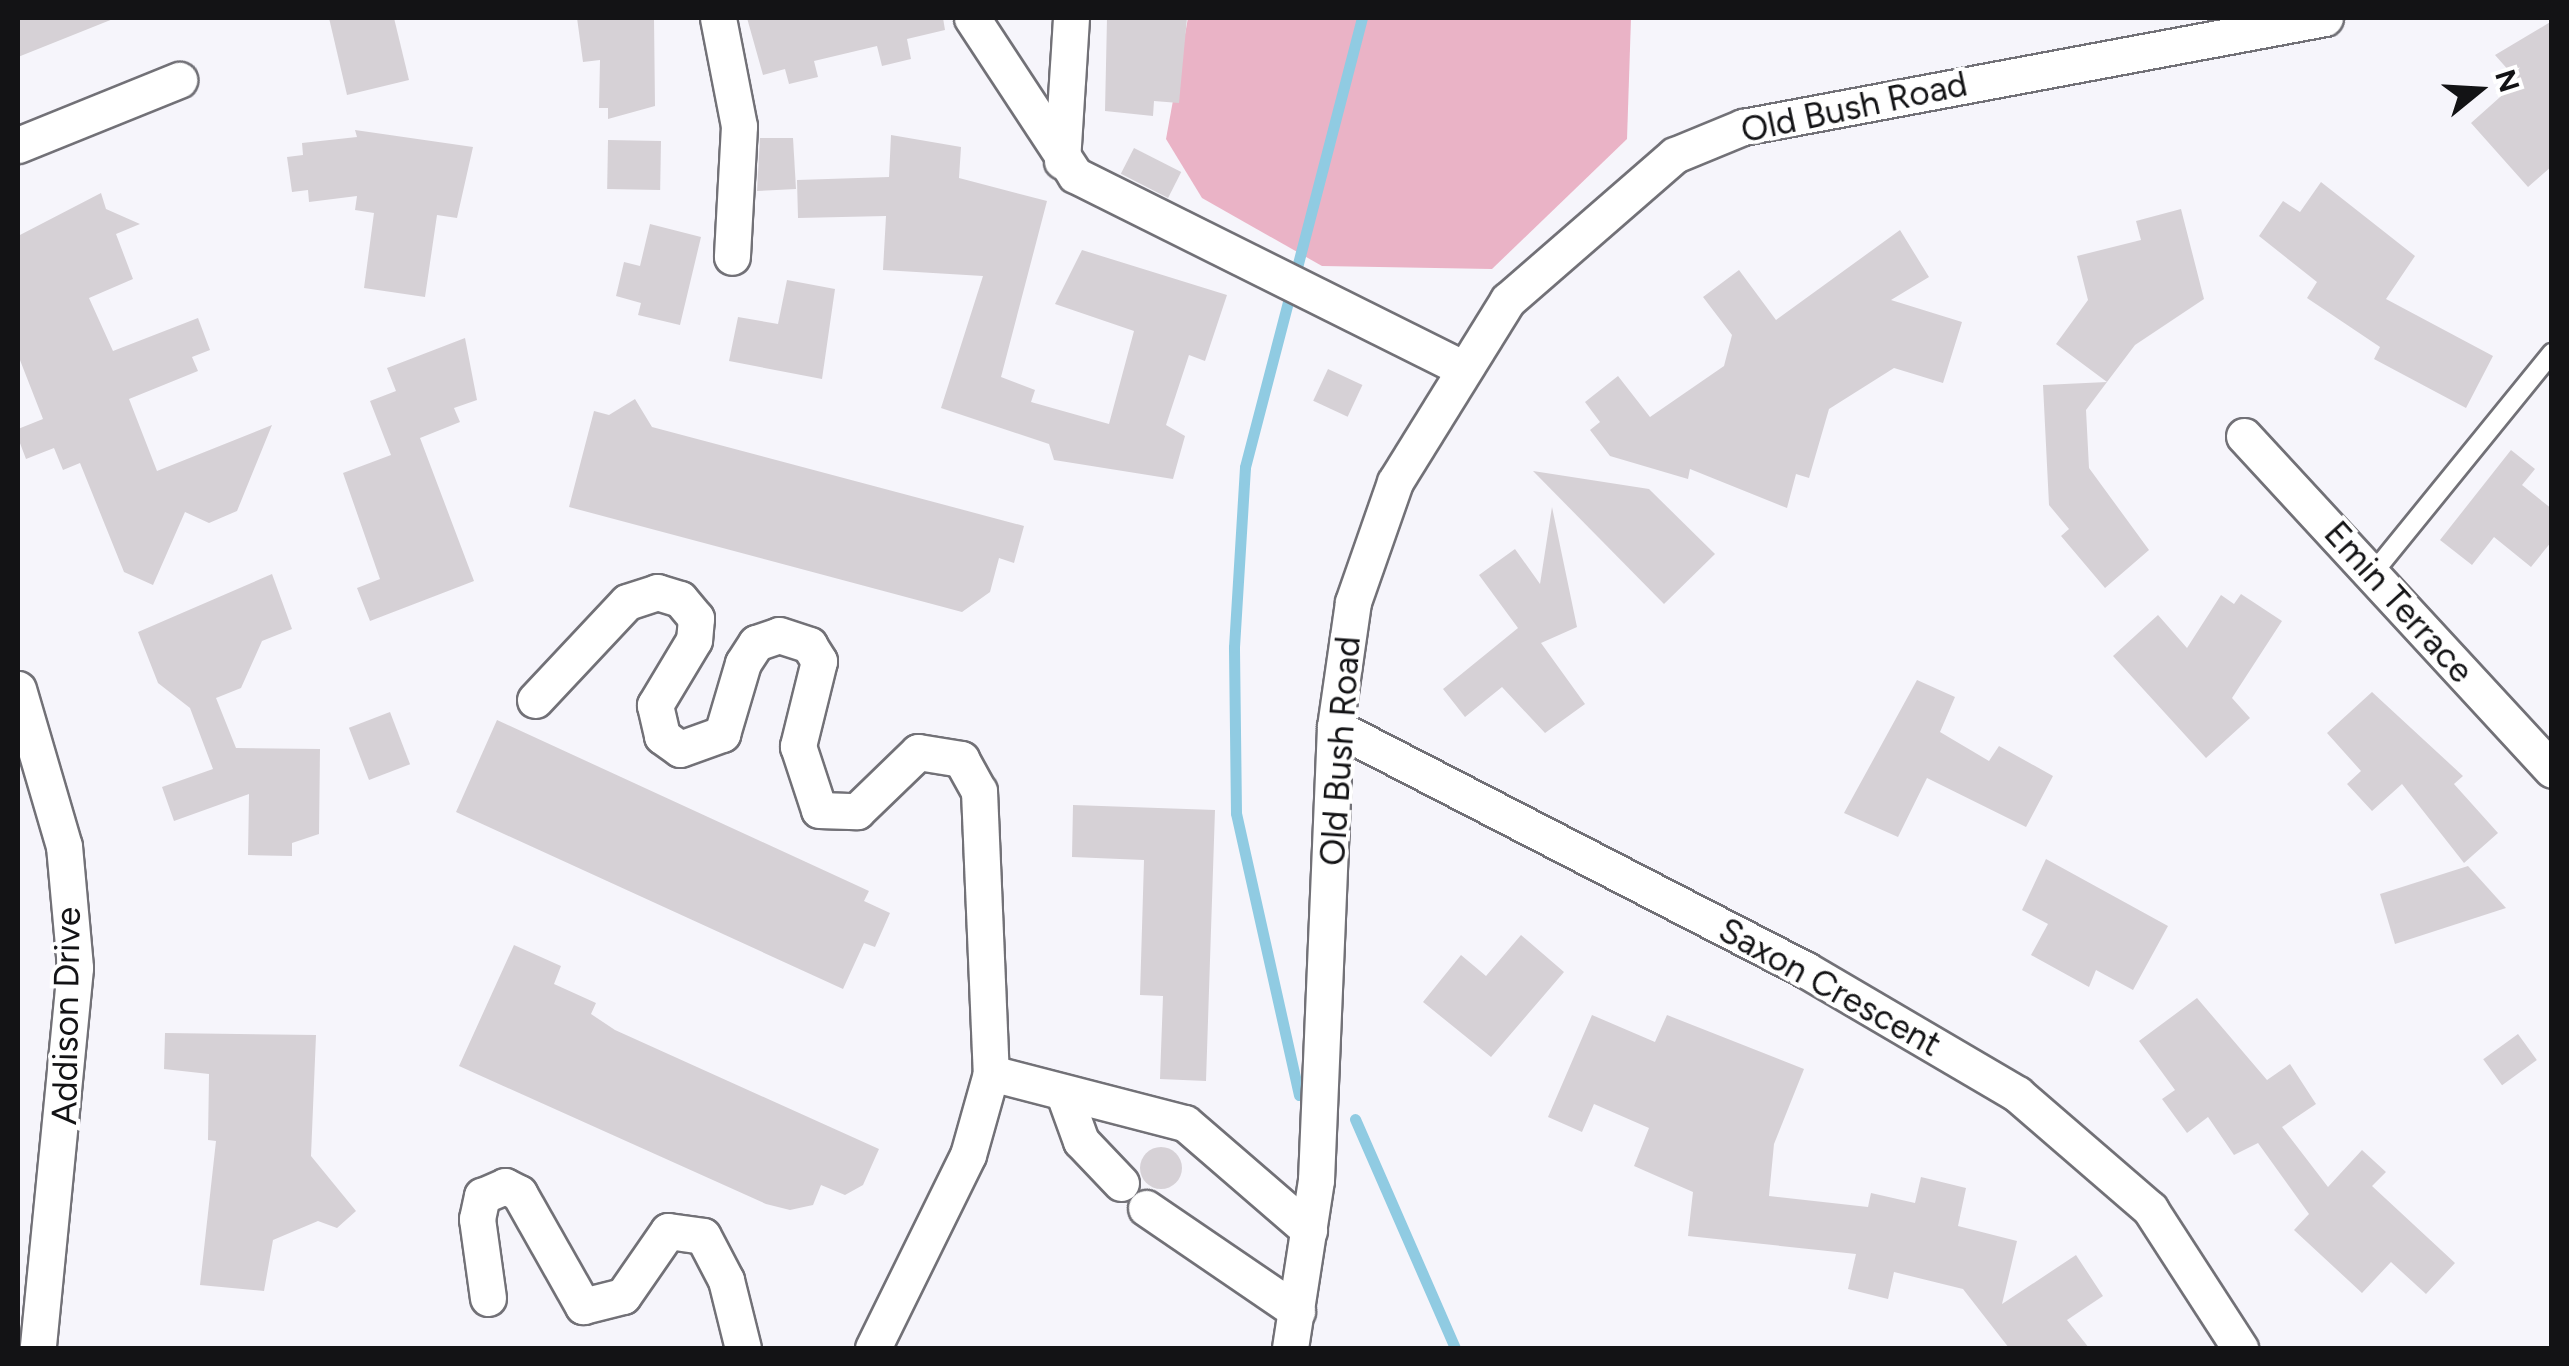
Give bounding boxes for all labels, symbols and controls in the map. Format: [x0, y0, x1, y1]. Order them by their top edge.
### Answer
north arrow [2429, 40, 2529, 140]
street label: Old Bush Road [1737, 63, 1971, 151]
text: N [2488, 65, 2527, 96]
street label: Emin Terrace [2316, 513, 2482, 691]
street label: Old Bush Road [1311, 635, 1369, 867]
street label: Addison Drive [43, 906, 89, 1126]
street label: Saxon Crescent [1712, 909, 1948, 1065]

